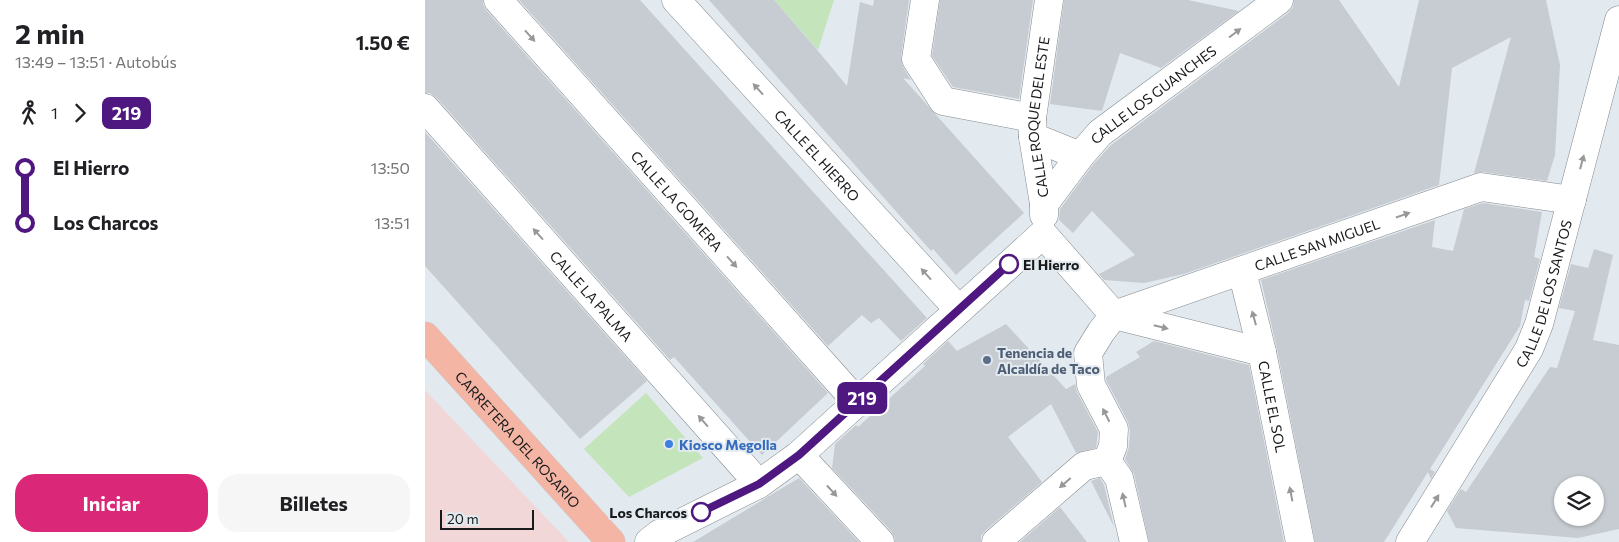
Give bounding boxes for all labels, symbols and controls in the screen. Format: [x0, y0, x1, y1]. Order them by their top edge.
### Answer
text: 2 min [15, 16, 85, 50]
one-way arrow [1228, 28, 1242, 38]
one-way arrow [524, 30, 536, 42]
text: 1.50 € [356, 31, 410, 54]
street label: CALLE ROQUE DEL ESTE [1023, 35, 1052, 199]
street label: CALLE LOS GUANCHES [1086, 41, 1219, 147]
text: 13:49 – 13:51 · Autobús [15, 52, 177, 71]
one-way arrow [752, 83, 763, 96]
icon: walk [15, 99, 43, 127]
icon: forward [66, 99, 94, 127]
text: 219 [112, 102, 141, 124]
text: 1 [51, 103, 58, 122]
street label: CALLE EL HIERRO [772, 106, 864, 204]
street label: CALLE LA GOMERA [628, 147, 727, 255]
one-way arrow [1578, 155, 1586, 170]
text: El Hierro [53, 156, 129, 179]
text: 13:50 [371, 158, 410, 177]
one-way arrow [1396, 210, 1411, 218]
text: Los Charcos [53, 211, 158, 234]
text: 13:51 [374, 213, 410, 232]
street label: CALLE SAN MIGUEL [1252, 215, 1382, 274]
street label: CALLE DE LOS SANTOS [1511, 218, 1575, 370]
one-way arrow [532, 228, 543, 241]
street label: CALLE LA PALMA [547, 247, 637, 345]
marker: El Hierro [999, 254, 1019, 274]
one-way arrow [726, 255, 738, 267]
place label: El Hierro [1023, 256, 1079, 273]
one-way arrow [920, 268, 932, 280]
one-way arrow [1249, 311, 1257, 326]
one-way arrow [1154, 323, 1169, 331]
place label: Tenencia de Alcaldía de Taco [997, 344, 1100, 377]
marker: Tenencia de Alcaldía de Taco [981, 354, 993, 366]
street label: CALLE EL SOL [1255, 359, 1290, 454]
street label: CARRETERA DEL ROSARIO [452, 367, 584, 511]
line badge: 219 [833, 382, 891, 414]
text: 219 [847, 387, 877, 409]
one-way arrow [1102, 408, 1110, 422]
one-way arrow [698, 415, 709, 428]
place label: Kiosco Megolla [679, 436, 777, 453]
marker: Kiosco Megolla [663, 438, 675, 450]
button: Iniciar [15, 474, 208, 532]
button: Billetes [218, 474, 410, 532]
map controls [1554, 476, 1604, 526]
button: layers [1554, 476, 1604, 526]
one-way arrow [1059, 477, 1072, 488]
one-way arrow [826, 484, 838, 496]
one-way arrow [1287, 487, 1295, 502]
one-way arrow [1120, 492, 1128, 507]
one-way arrow [1431, 494, 1440, 507]
marker: Los Charcos [691, 502, 711, 522]
place label: Los Charcos [609, 504, 687, 521]
scale bar [440, 507, 534, 530]
text: 20 m [447, 510, 479, 527]

